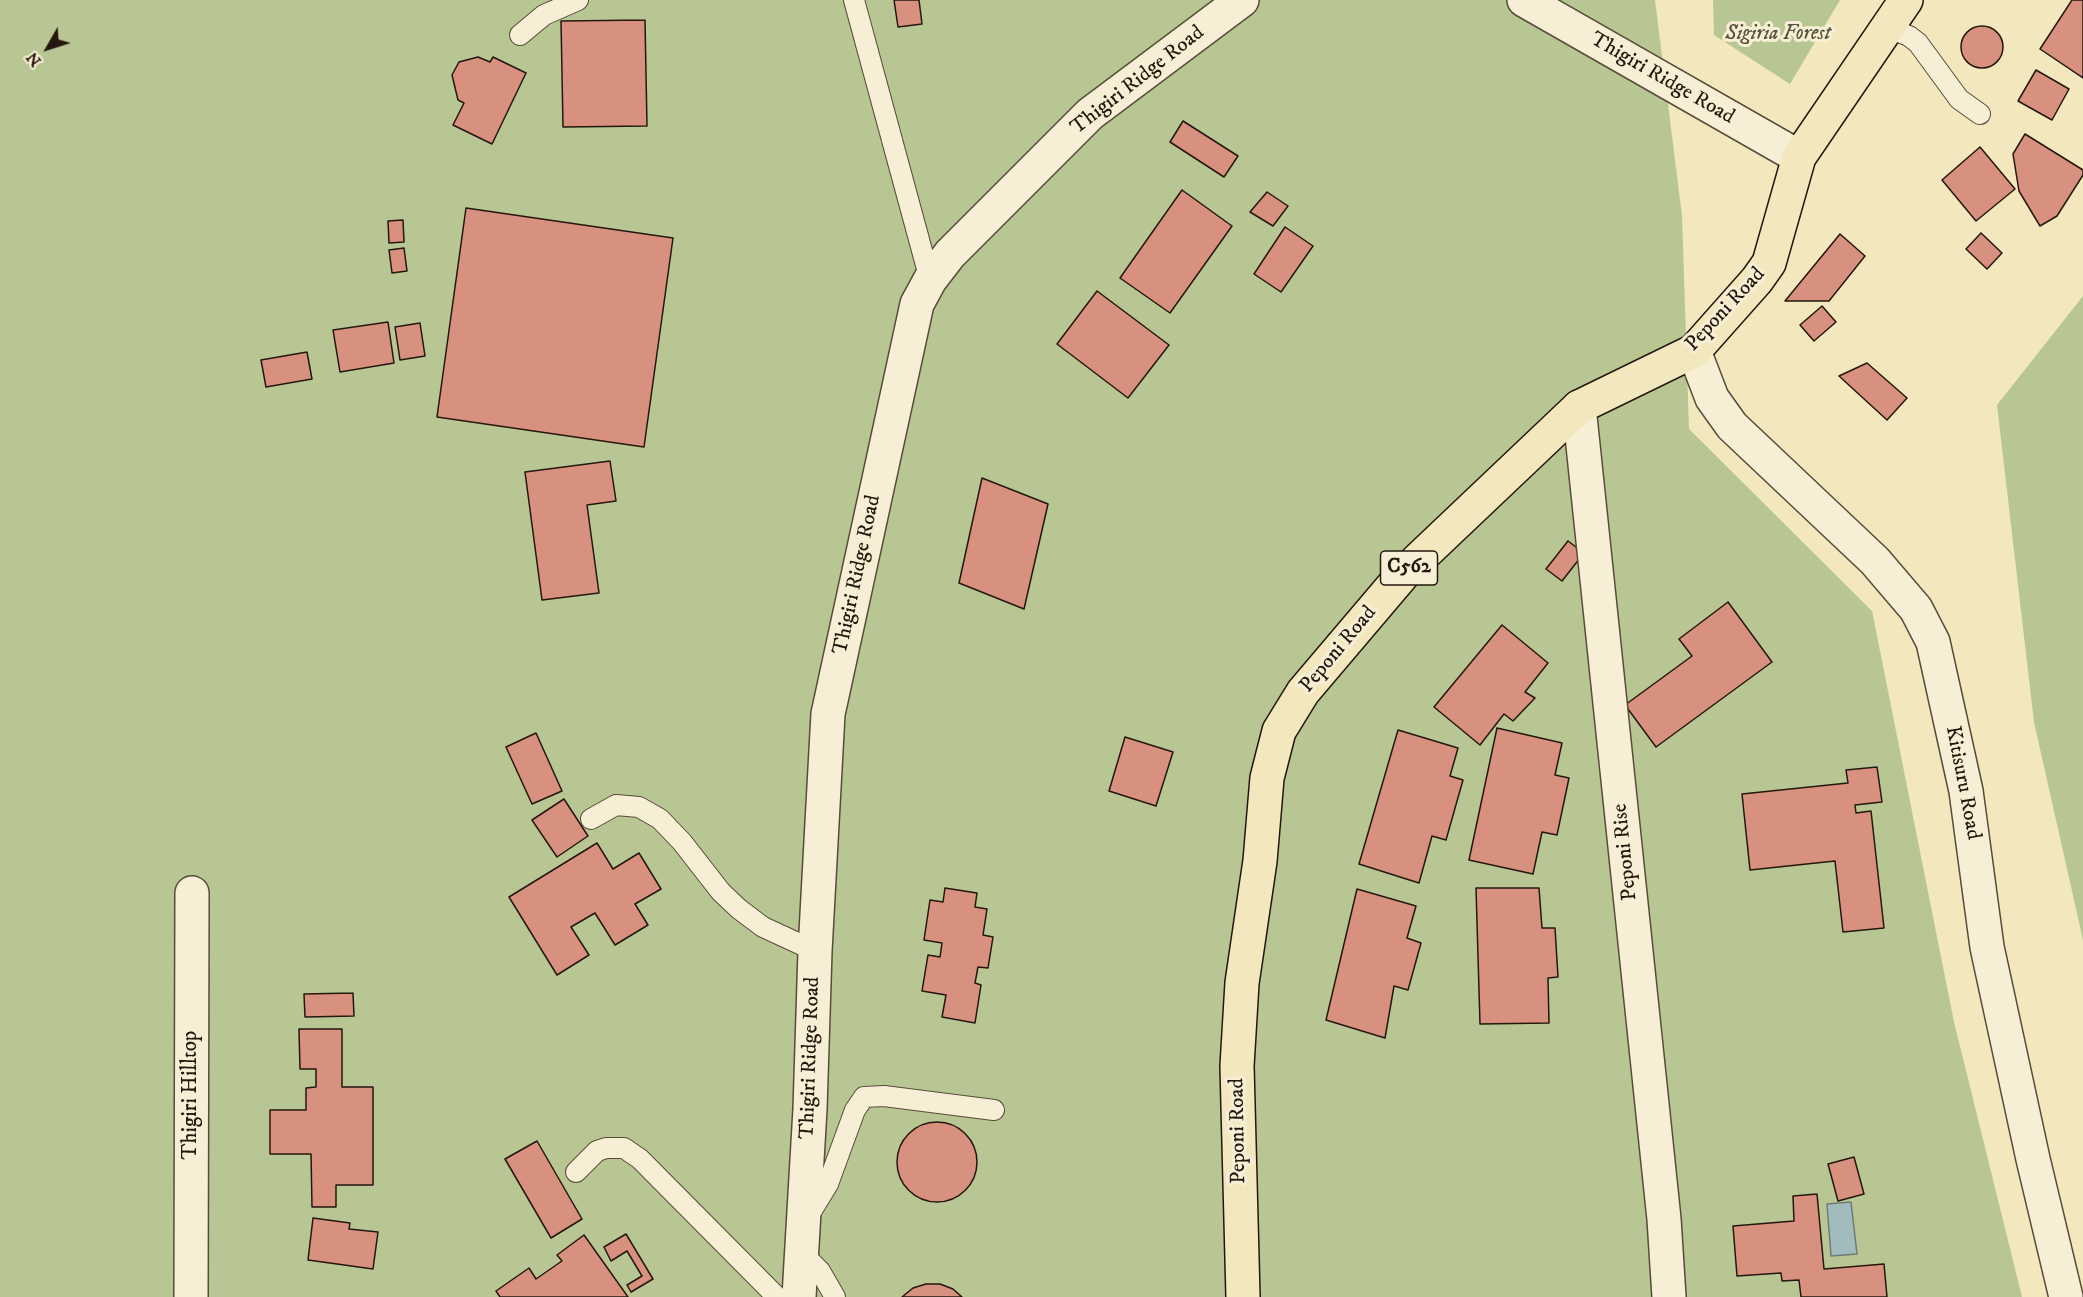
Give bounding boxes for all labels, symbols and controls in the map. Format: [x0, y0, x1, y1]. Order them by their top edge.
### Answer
north arrow [18, 18, 78, 78]
street label: Thigiri Ridge Road [1066, 21, 1210, 141]
park label: Sigiria Forest [1725, 22, 1831, 48]
street label: Thigiri Ridge Road [1585, 27, 1739, 131]
text: N [22, 48, 46, 71]
street label: Peponi Road [1681, 263, 1771, 357]
street label: Thigiri Ridge Road [829, 493, 887, 657]
road number: C562 [1380, 551, 1438, 585]
street label: Peponi Road [1295, 601, 1383, 699]
street label: Kitisuru Road [1939, 724, 1985, 842]
street label: Peponi Rise [1608, 802, 1644, 902]
street label: Thigiri Ridge Road [796, 976, 826, 1140]
street label: Thigiri Hilltop [179, 1031, 205, 1159]
street label: Peponi Road [1225, 1078, 1253, 1184]

